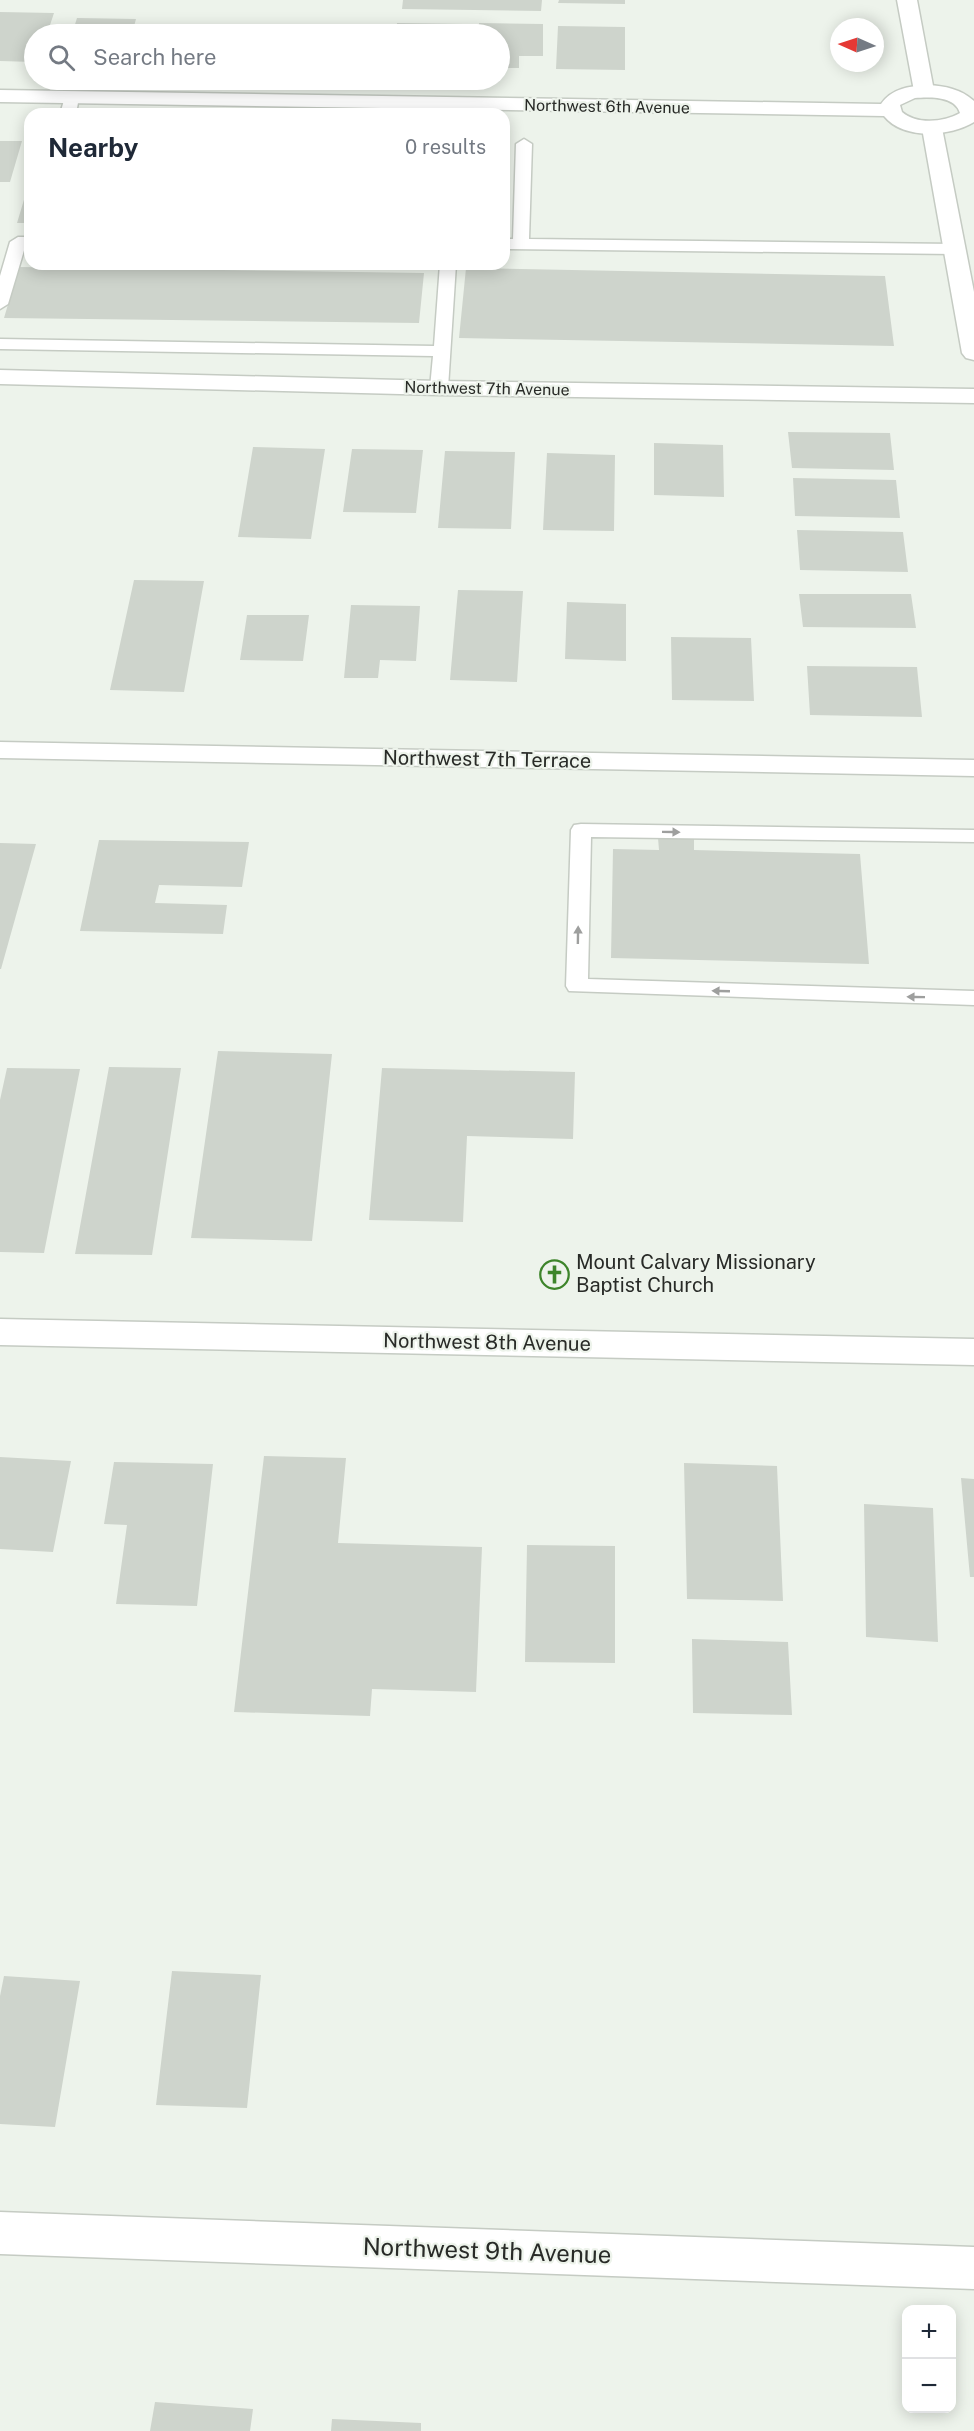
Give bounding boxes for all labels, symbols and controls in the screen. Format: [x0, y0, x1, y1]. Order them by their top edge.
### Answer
north arrow [830, 18, 884, 72]
search box [24, 24, 510, 90]
icon: search [45, 41, 78, 74]
text: Search here [93, 44, 217, 70]
street label: Northwest 6th Avenue [524, 96, 690, 117]
text: Nearby [48, 132, 138, 163]
text: 0 results [405, 135, 486, 159]
street label: Northwest 7th Avenue [404, 378, 570, 399]
street label: Northwest 7th Terrace [383, 745, 591, 773]
one-way arrow [662, 827, 681, 837]
one-way arrow [573, 925, 583, 944]
one-way arrow [711, 986, 730, 996]
one-way arrow [906, 992, 925, 1001]
place label: Mount Calvary Missionary Baptist Church [576, 1250, 816, 1297]
church icon: Mount Calvary Missionary Baptist Church [539, 1258, 571, 1290]
street label: Northwest 8th Avenue [383, 1328, 591, 1356]
street label: Northwest 9th Avenue [362, 2232, 612, 2268]
map controls [902, 2305, 956, 2413]
button: + [902, 2305, 956, 2359]
button: − [902, 2359, 956, 2413]

